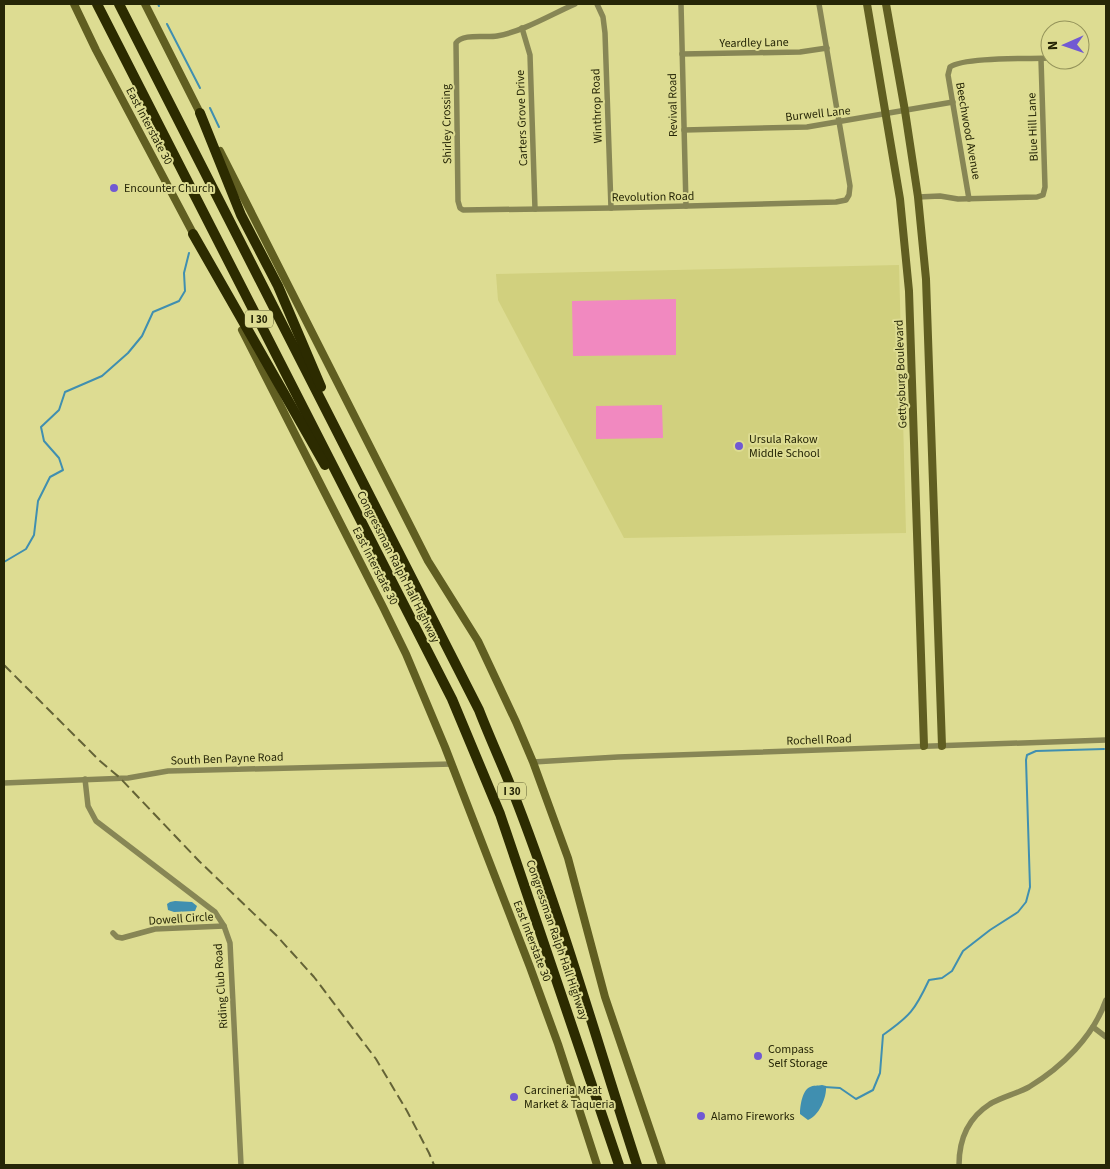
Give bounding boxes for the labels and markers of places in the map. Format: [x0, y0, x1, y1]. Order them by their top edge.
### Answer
place label: Encounter Church [124, 180, 214, 197]
marker: Encounter Church [108, 182, 120, 194]
place label: Ursula Rakow Middle School [749, 431, 820, 462]
marker: Ursula Rakow Middle School [733, 440, 745, 452]
place label: Compass Self Storage [768, 1041, 828, 1072]
marker: Compass Self Storage [752, 1050, 764, 1062]
place label: Carcineria Meat Market & Taqueria [524, 1082, 615, 1113]
marker: Carcineria Meat Market & Taqueria [508, 1091, 520, 1103]
place label: Alamo Fireworks [711, 1108, 795, 1125]
marker: Alamo Fireworks [695, 1110, 707, 1122]

